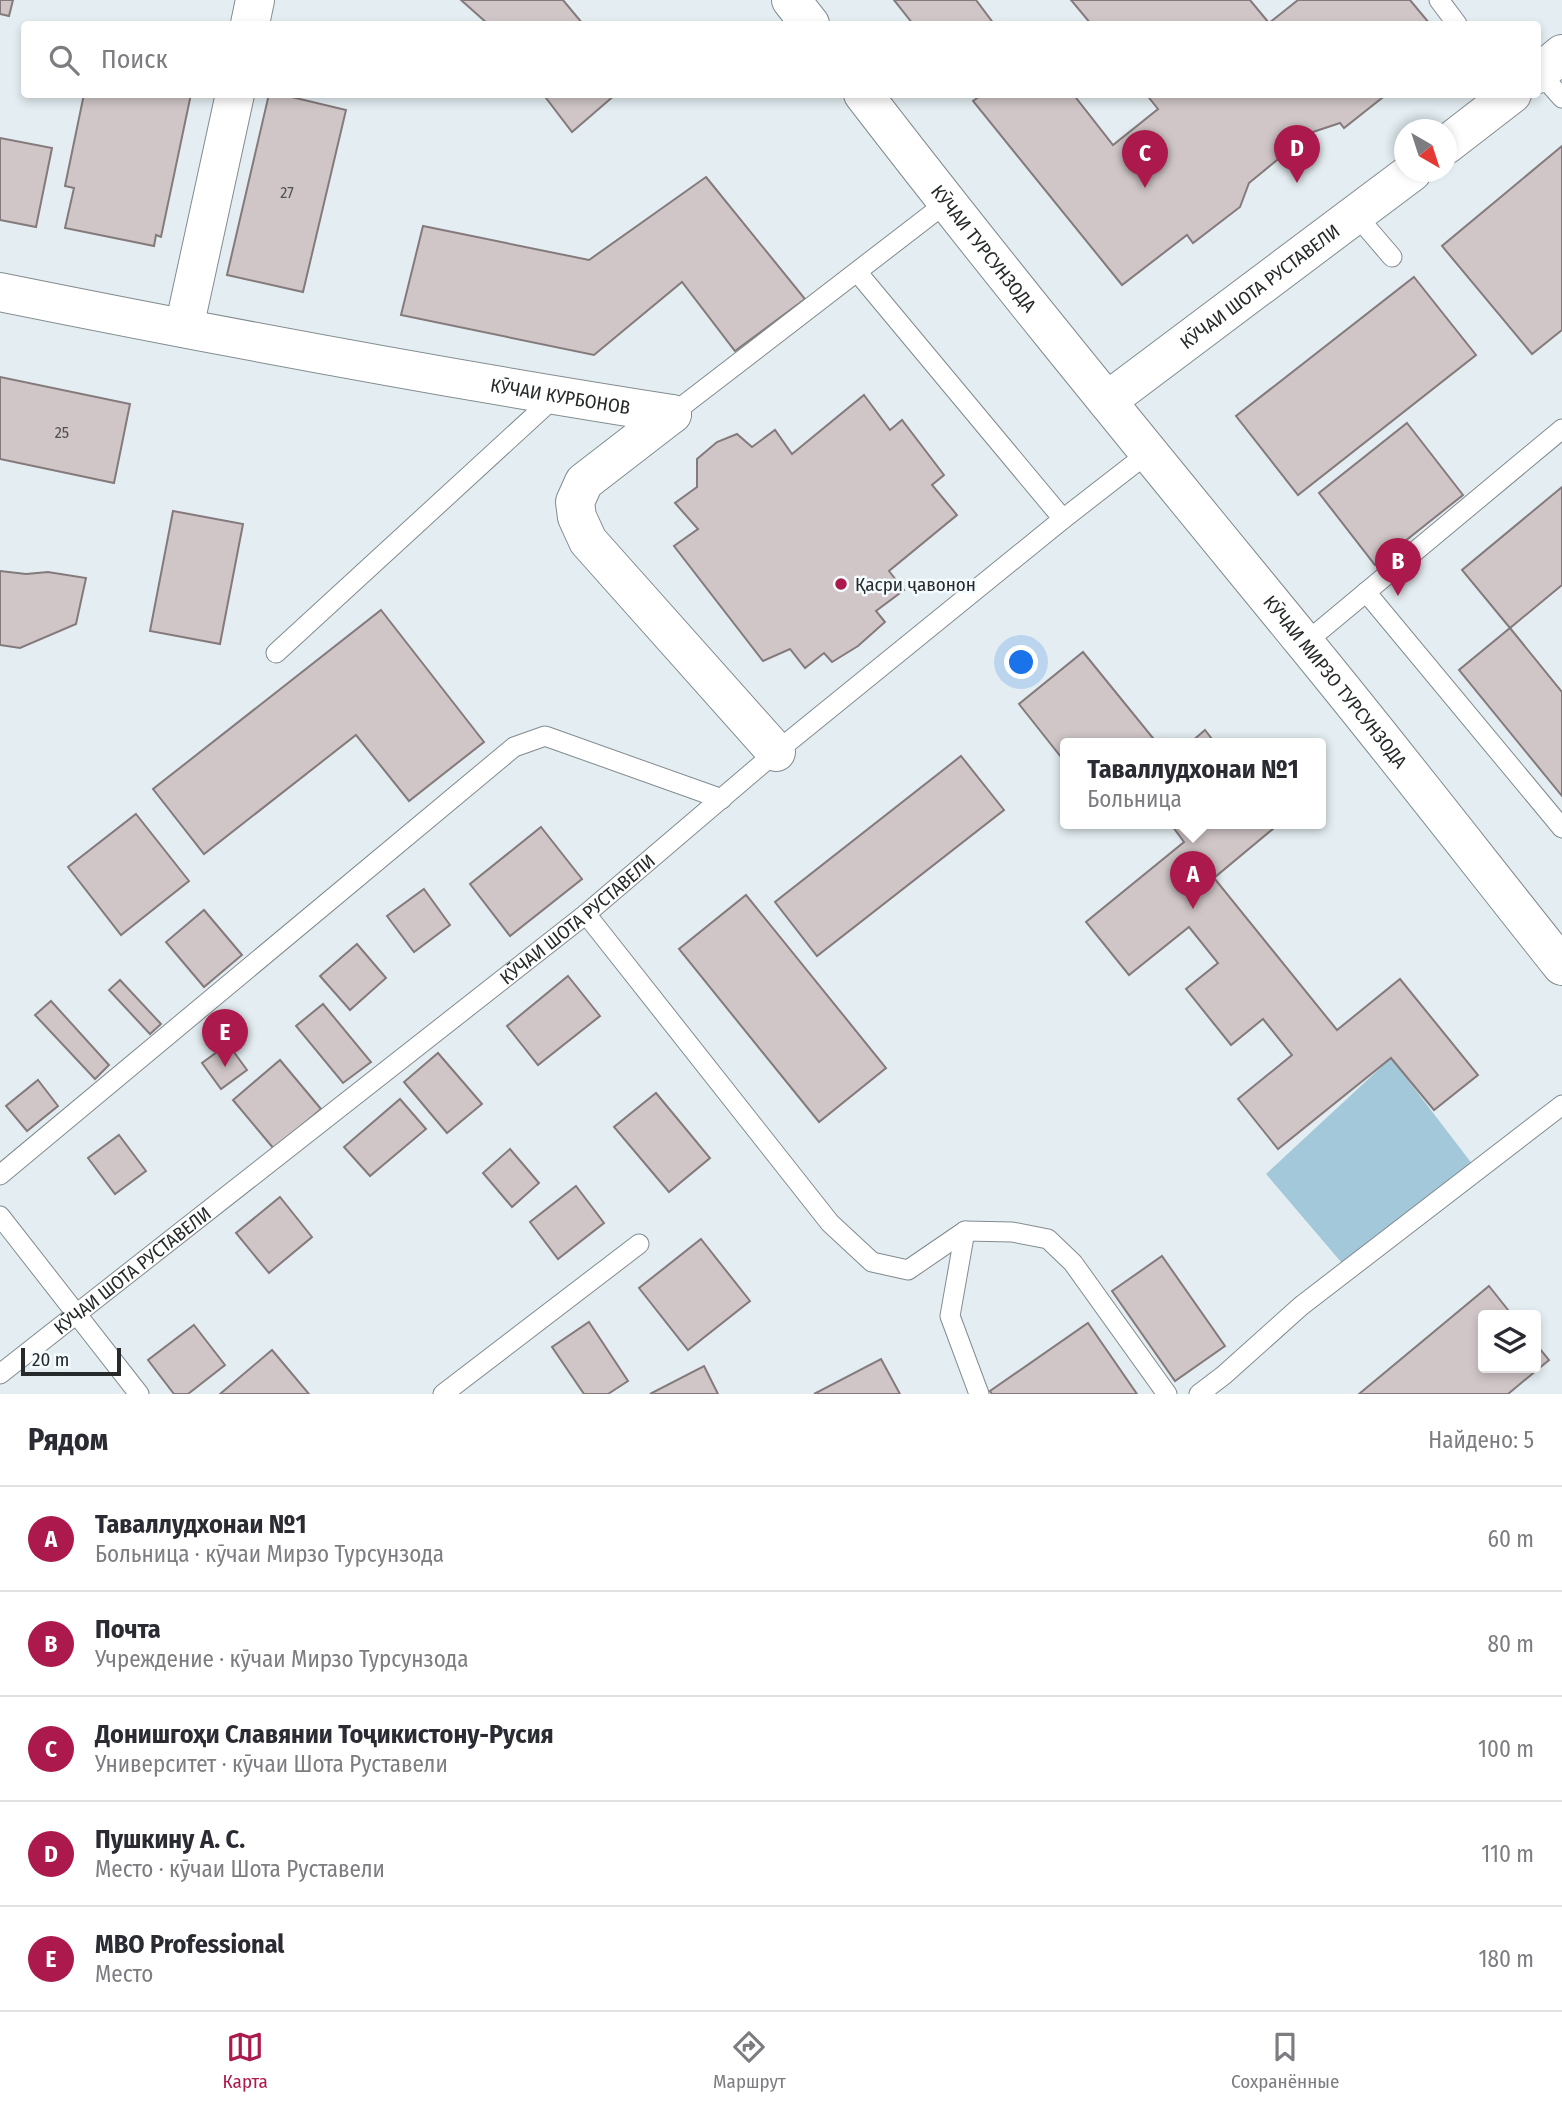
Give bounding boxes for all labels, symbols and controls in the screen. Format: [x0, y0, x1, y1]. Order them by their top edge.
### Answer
search box [21, 21, 1541, 98]
icon: search [45, 41, 83, 79]
text: Поиск [101, 44, 168, 75]
north arrow [1394, 119, 1457, 182]
pin: D [1274, 125, 1320, 183]
pin: C [1122, 130, 1168, 188]
street label: КӮЧАИ ТУРСУНЗОДА [926, 180, 1041, 316]
house number: 27 [280, 183, 294, 202]
street label: КӮЧАИ ШОТА РУСТАВЕЛИ [1176, 219, 1344, 354]
street label: КӮЧАИ КУРБОНОВ [489, 373, 632, 419]
house number: 25 [55, 423, 69, 442]
pin: B [1375, 538, 1421, 596]
place label: Қасри ҷавонон [855, 573, 976, 596]
marker: Қасри ҷавонон [833, 576, 849, 592]
street label: КӮЧАИ МИРЗО ТУРСУНЗОДА [1259, 591, 1412, 772]
your location [1004, 645, 1038, 679]
popup [1060, 738, 1326, 829]
text: Таваллудхонаи №1 [1087, 754, 1299, 785]
text: Больница [1087, 785, 1182, 813]
street label: КӮЧАИ ШОТА РУСТАВЕЛИ [495, 849, 659, 989]
pin: A [1170, 851, 1216, 909]
pin: E [202, 1009, 248, 1067]
street label: КӮЧАИ ШОТА РУСТАВЕЛИ [49, 1202, 215, 1339]
map controls [1478, 1310, 1541, 1373]
button: layers [1478, 1310, 1541, 1373]
scale bar [21, 1345, 121, 1377]
text: 20 m [32, 1348, 69, 1371]
text: Рядом [28, 1422, 108, 1458]
text: Найдено: 5 [1428, 1426, 1534, 1454]
text: Таваллудхонаи №1 [95, 1509, 306, 1540]
text: A [45, 1525, 57, 1553]
text: 60 m [1488, 1525, 1534, 1553]
text: Больница · кӯчаи Мирзо Турсунзода [95, 1540, 444, 1568]
text: Почта [95, 1614, 161, 1645]
text: B [45, 1630, 57, 1658]
text: 80 m [1487, 1630, 1534, 1658]
text: Учреждение · кӯчаи Мирзо Турсунзода [95, 1645, 468, 1673]
text: Донишгоҳи Славянии Тоҷикистону-Русия [95, 1719, 554, 1750]
text: C [45, 1735, 57, 1763]
text: 100 m [1478, 1735, 1534, 1763]
text: Университет · кӯчаи Шота Руставели [95, 1750, 448, 1778]
text: Пушкину А. С. [95, 1824, 245, 1855]
text: D [44, 1840, 58, 1868]
text: 110 m [1481, 1840, 1534, 1868]
text: Место · кӯчаи Шота Руставели [95, 1855, 385, 1883]
text: MBO Professional [95, 1929, 284, 1960]
text: E [46, 1945, 56, 1973]
text: 180 m [1478, 1945, 1534, 1973]
text: Место [95, 1960, 153, 1988]
tab: Карта [223, 2028, 268, 2093]
tab: Маршрут [713, 2028, 786, 2093]
tab: Сохранённые [1231, 2028, 1339, 2093]

